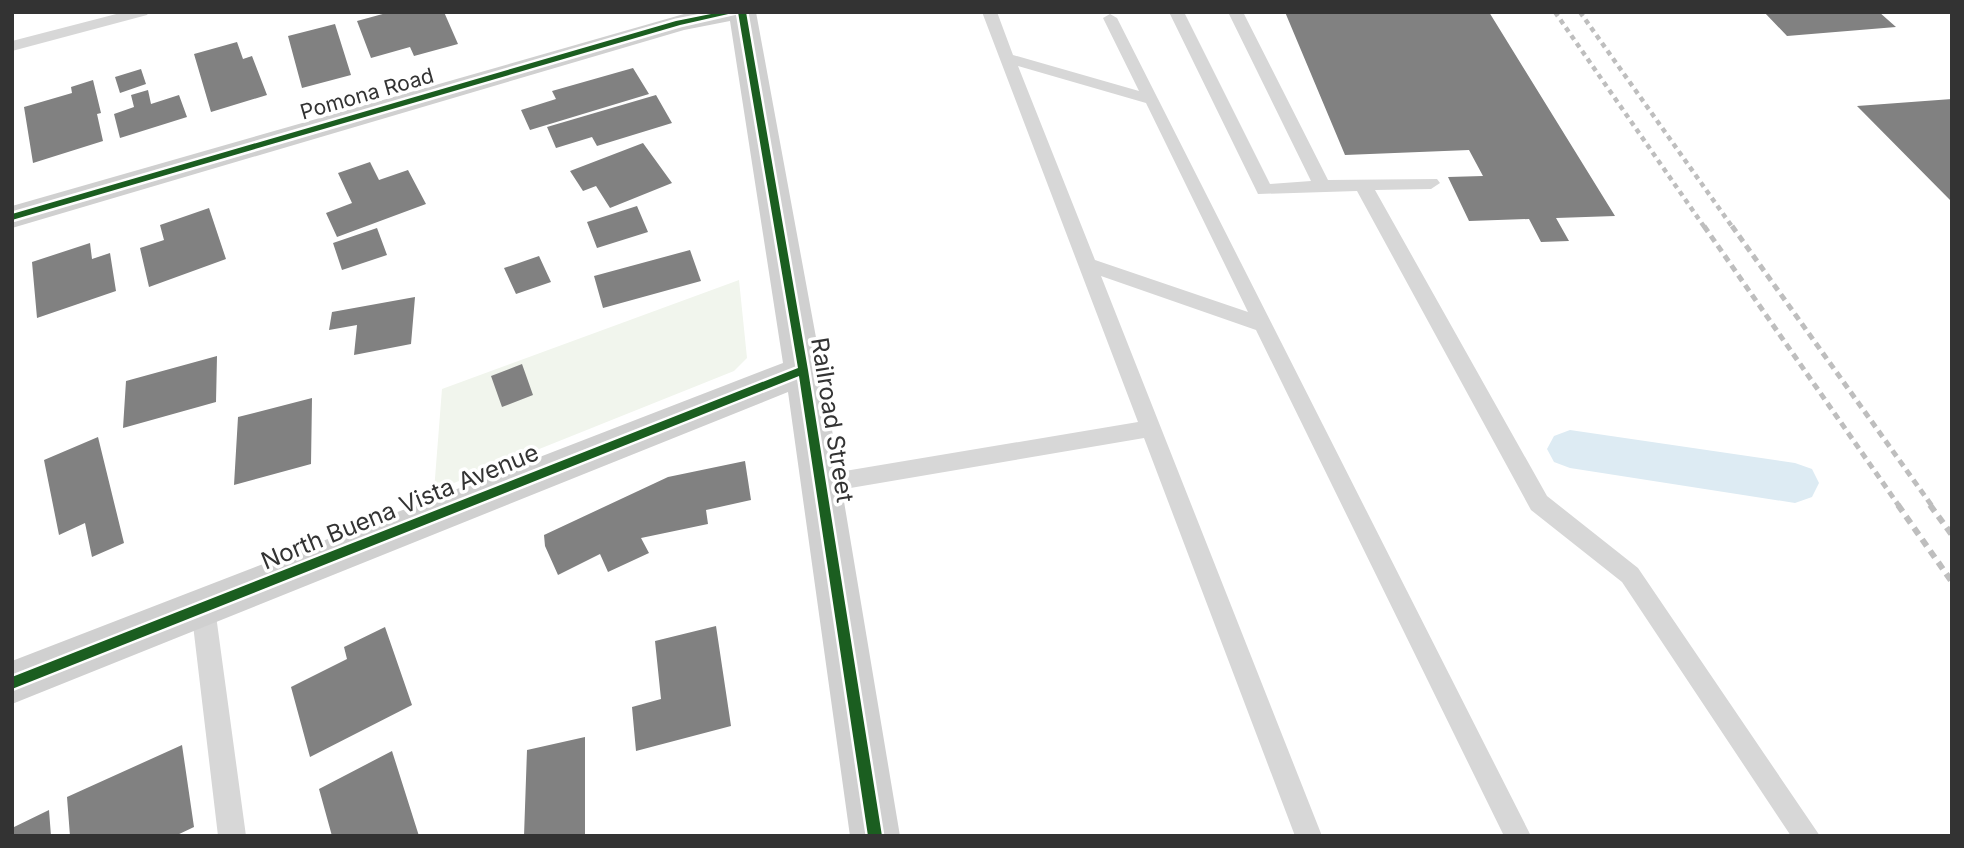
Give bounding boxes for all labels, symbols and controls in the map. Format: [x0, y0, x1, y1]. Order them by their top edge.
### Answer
street label: Pomona Road [297, 63, 436, 125]
street label: Railroad Street [805, 336, 860, 504]
street label: North Buena Vista Avenue [257, 438, 543, 576]

